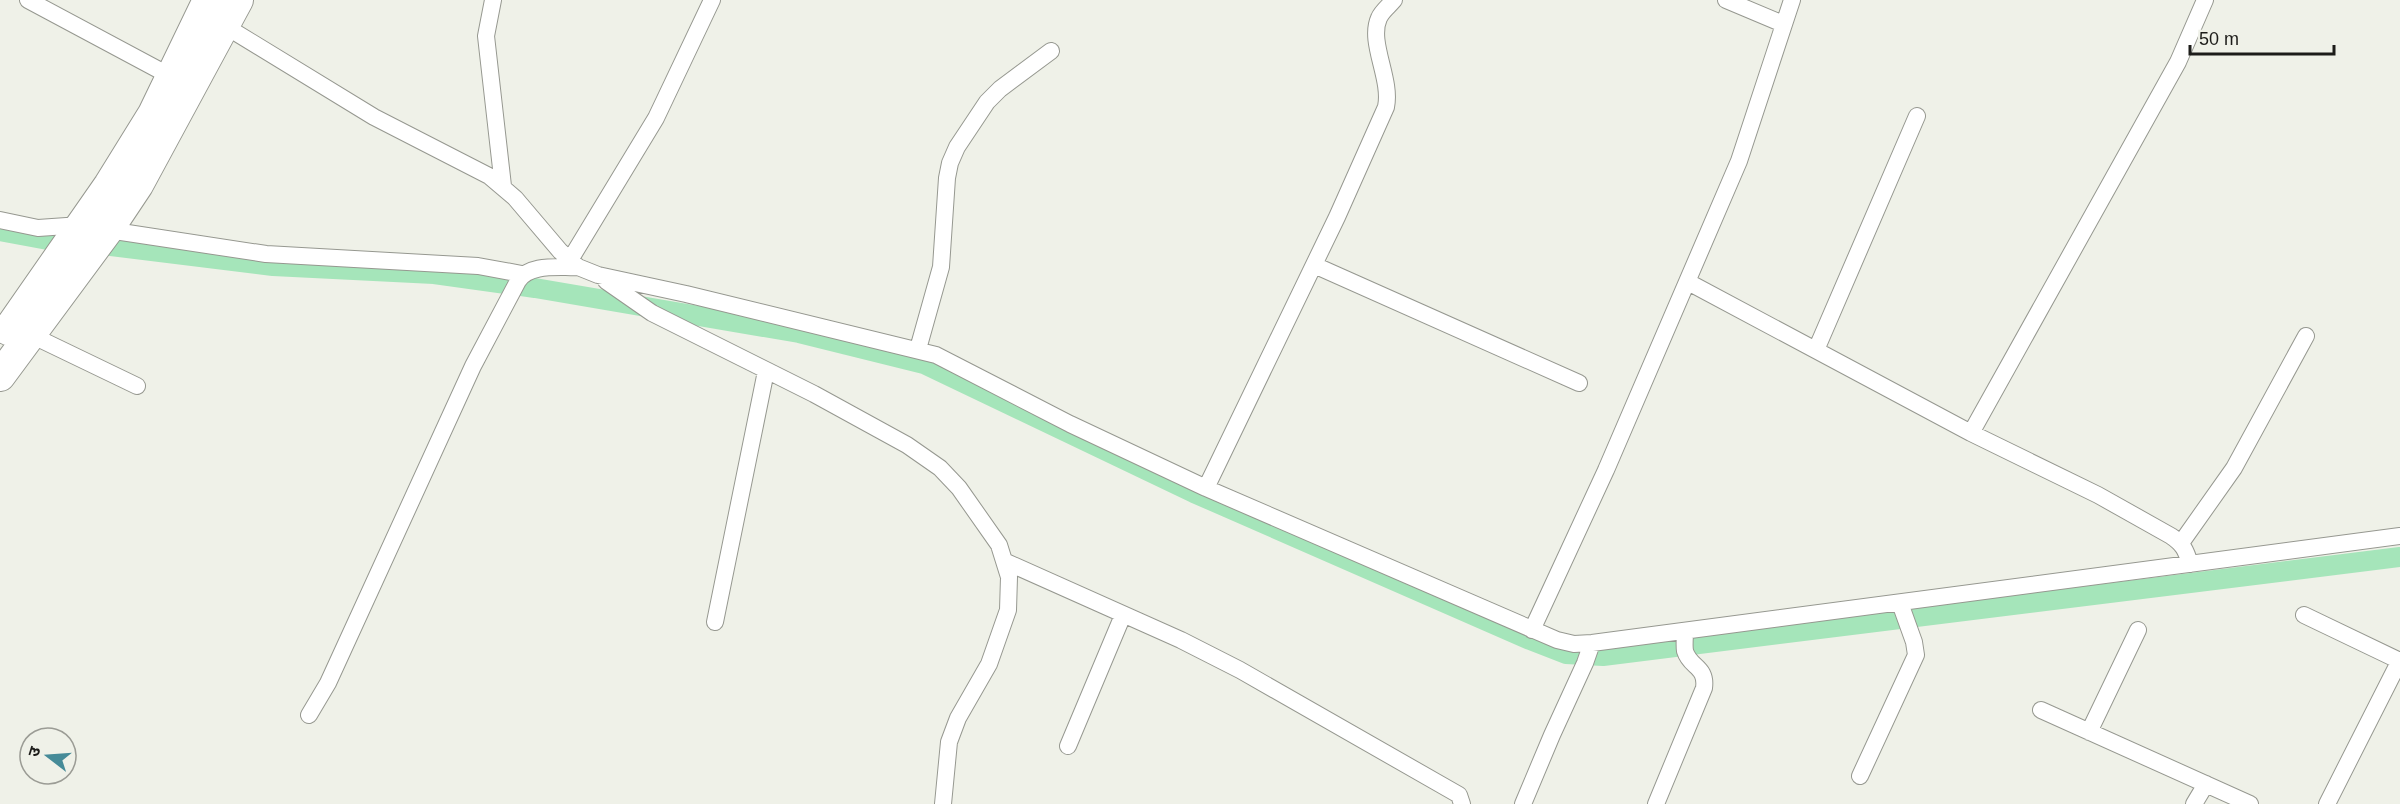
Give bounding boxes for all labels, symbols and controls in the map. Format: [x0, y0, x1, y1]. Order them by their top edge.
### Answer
scale bar [2190, 18, 2334, 56]
text: 50 m [2199, 29, 2239, 49]
north arrow [18, 726, 78, 786]
text: उ [25, 744, 44, 759]

